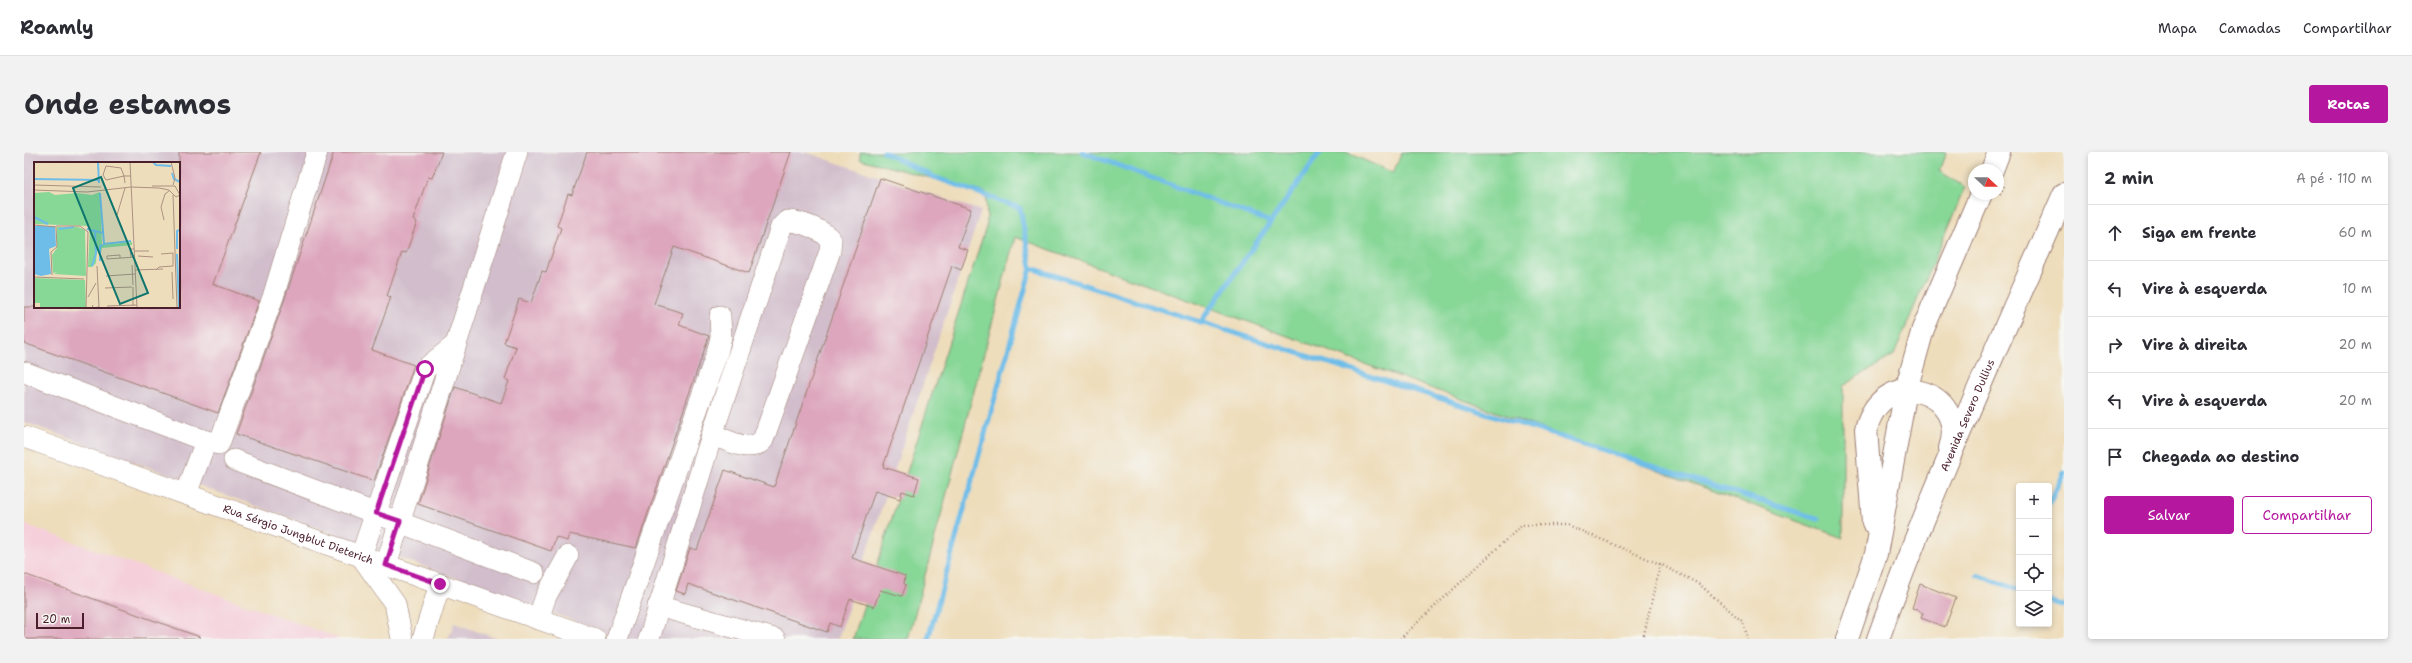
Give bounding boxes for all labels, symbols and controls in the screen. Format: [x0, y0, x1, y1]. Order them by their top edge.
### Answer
text: Roamly [20, 15, 94, 40]
text: Mapa [2158, 19, 2197, 37]
text: Camadas [2219, 19, 2281, 37]
text: Compartilhar [2303, 19, 2392, 37]
text: Onde estamos [24, 85, 231, 123]
button: Rotas [2309, 85, 2388, 123]
inset map [34, 162, 180, 308]
north arrow [1968, 164, 2004, 200]
text: 2 min [2104, 167, 2154, 189]
text: A pé · 110 m [2296, 170, 2372, 187]
icon: ahead [2104, 222, 2126, 244]
text: Siga em frente [2142, 223, 2257, 243]
text: 60 m [2339, 224, 2372, 241]
icon: left [2104, 278, 2126, 300]
text: Vire à esquerda [2142, 279, 2267, 299]
text: 10 m [2342, 280, 2372, 297]
icon: right [2104, 334, 2126, 356]
text: Vire à direita [2142, 335, 2247, 355]
text: 20 m [2339, 336, 2372, 353]
street label: Avenida Severo Dullius [1937, 357, 1998, 474]
route start [416, 360, 434, 378]
icon: left [2104, 390, 2126, 412]
text: Vire à esquerda [2142, 391, 2267, 411]
text: 20 m [2339, 392, 2372, 409]
icon: arrive [2104, 446, 2126, 468]
text: Chegada ao destino [2142, 447, 2299, 467]
map controls [2016, 483, 2052, 627]
button: + [2016, 483, 2052, 519]
button: Salvar [2104, 496, 2234, 534]
button: Compartilhar [2242, 496, 2372, 534]
street label: Rua Sérgio Jungblut Dieterich [221, 501, 376, 568]
button: − [2016, 519, 2052, 555]
button: locate [2016, 555, 2052, 591]
route end [431, 575, 449, 593]
button: layers [2016, 591, 2052, 627]
scale bar [36, 611, 84, 630]
text: 20 m [42, 612, 70, 627]

